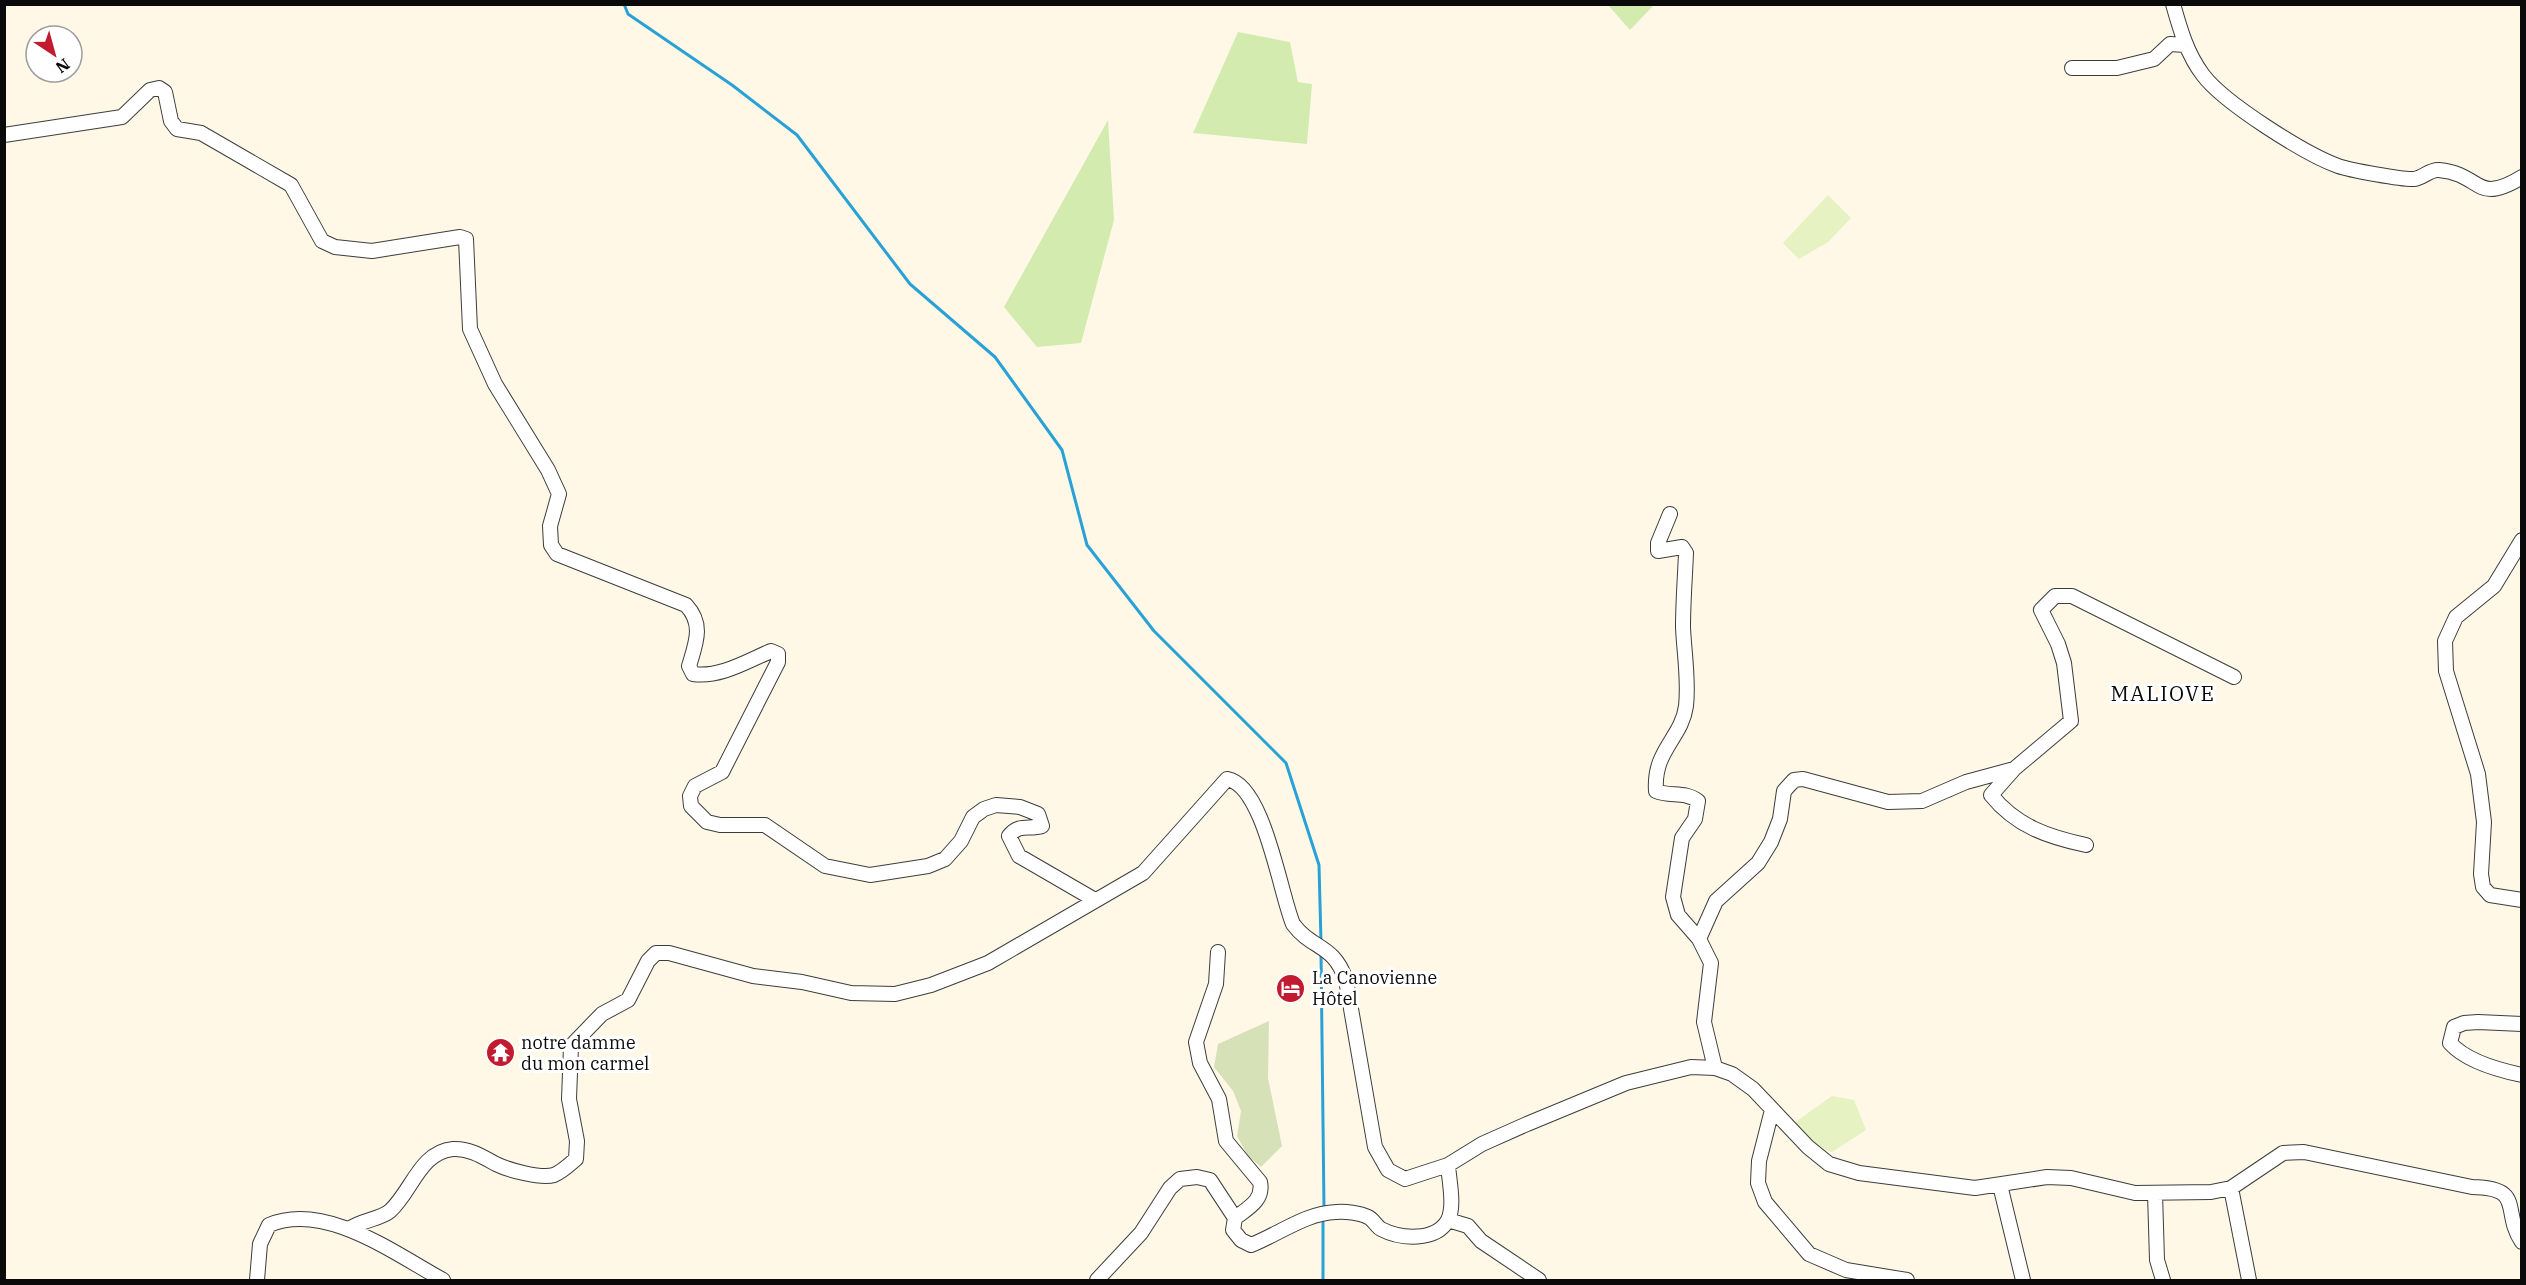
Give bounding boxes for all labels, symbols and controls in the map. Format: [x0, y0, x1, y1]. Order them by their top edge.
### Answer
north arrow [24, 24, 84, 84]
text: N [52, 54, 74, 78]
district label: MALIOVE [2111, 679, 2215, 707]
place label: La Canovienne Hôtel [1312, 966, 1437, 1010]
hotel icon: La Canovienne Hôtel [1275, 972, 1307, 1004]
place label: notre damme du mon carmel [521, 1031, 649, 1075]
temple icon: notre damme du mon carmel [484, 1037, 516, 1069]

